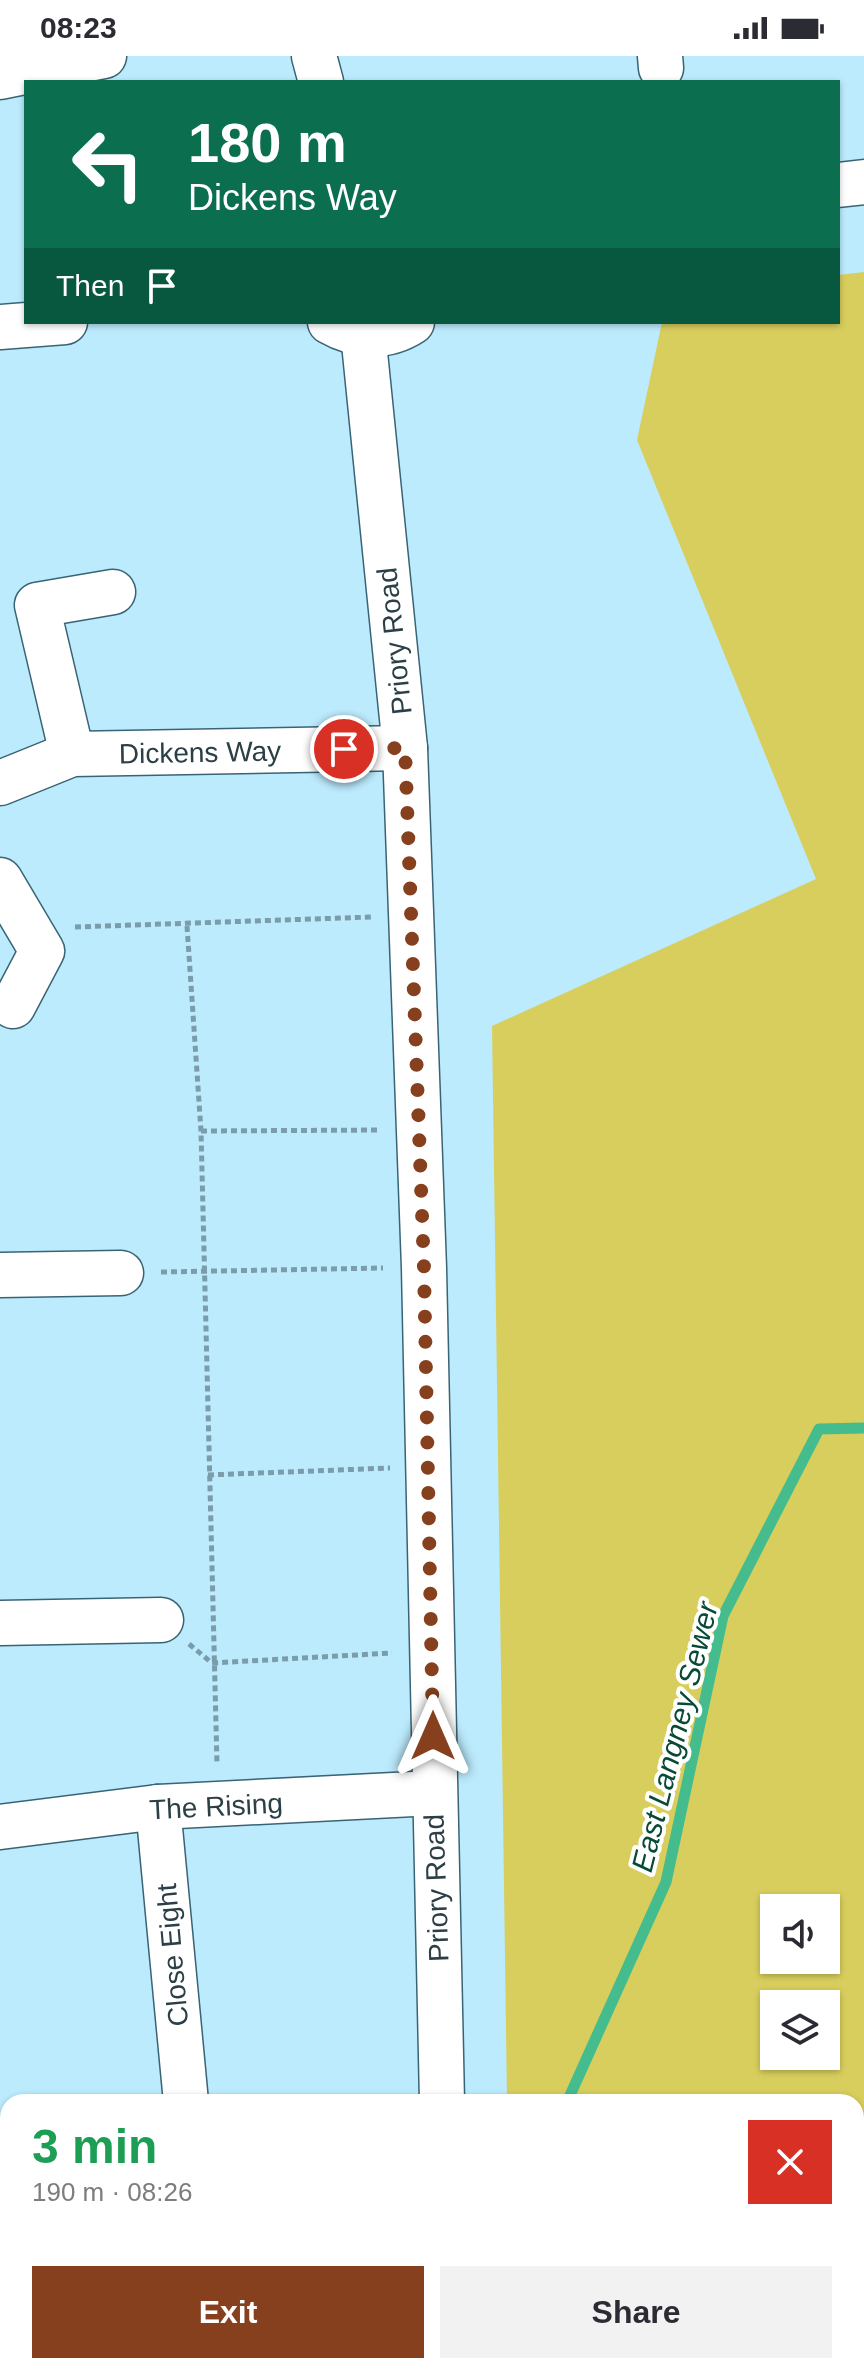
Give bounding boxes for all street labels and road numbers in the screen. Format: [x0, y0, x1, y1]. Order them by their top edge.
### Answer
street label: Priory Road [371, 566, 418, 716]
street label: Dickens Way [119, 736, 281, 769]
street label: The Rising [148, 1788, 284, 1825]
street label: Priory Road [418, 1814, 455, 1962]
street label: Close Eight [151, 1882, 194, 2028]

